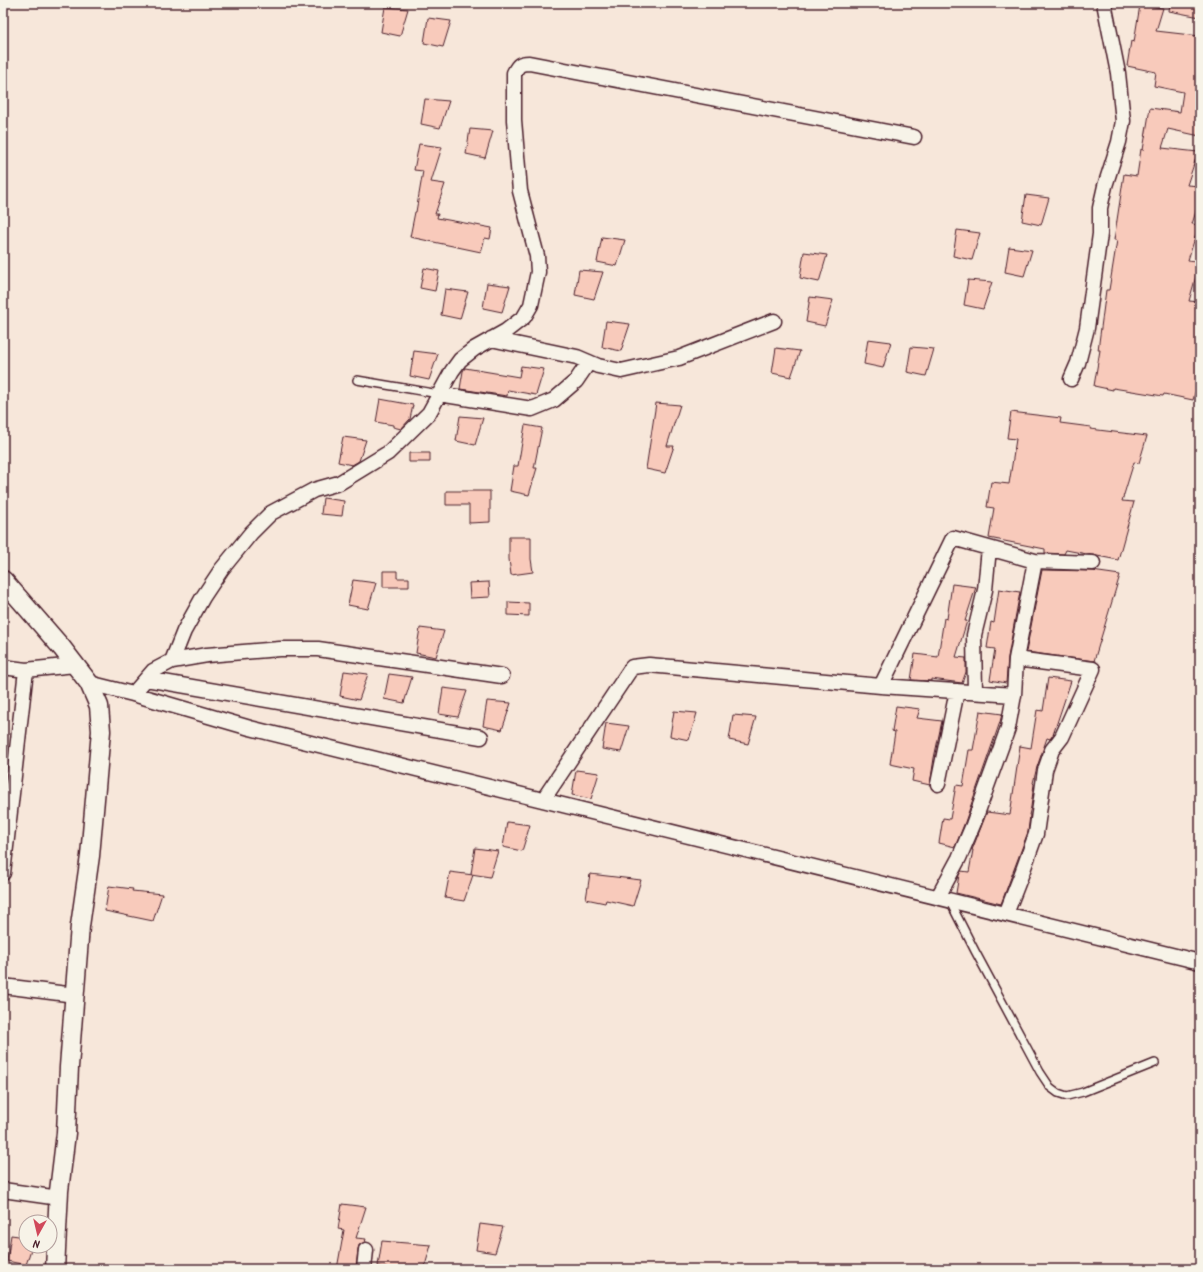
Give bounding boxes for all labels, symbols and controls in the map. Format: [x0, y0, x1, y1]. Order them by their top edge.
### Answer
north arrow [18, 1214, 58, 1254]
text: N [32, 1234, 41, 1252]

